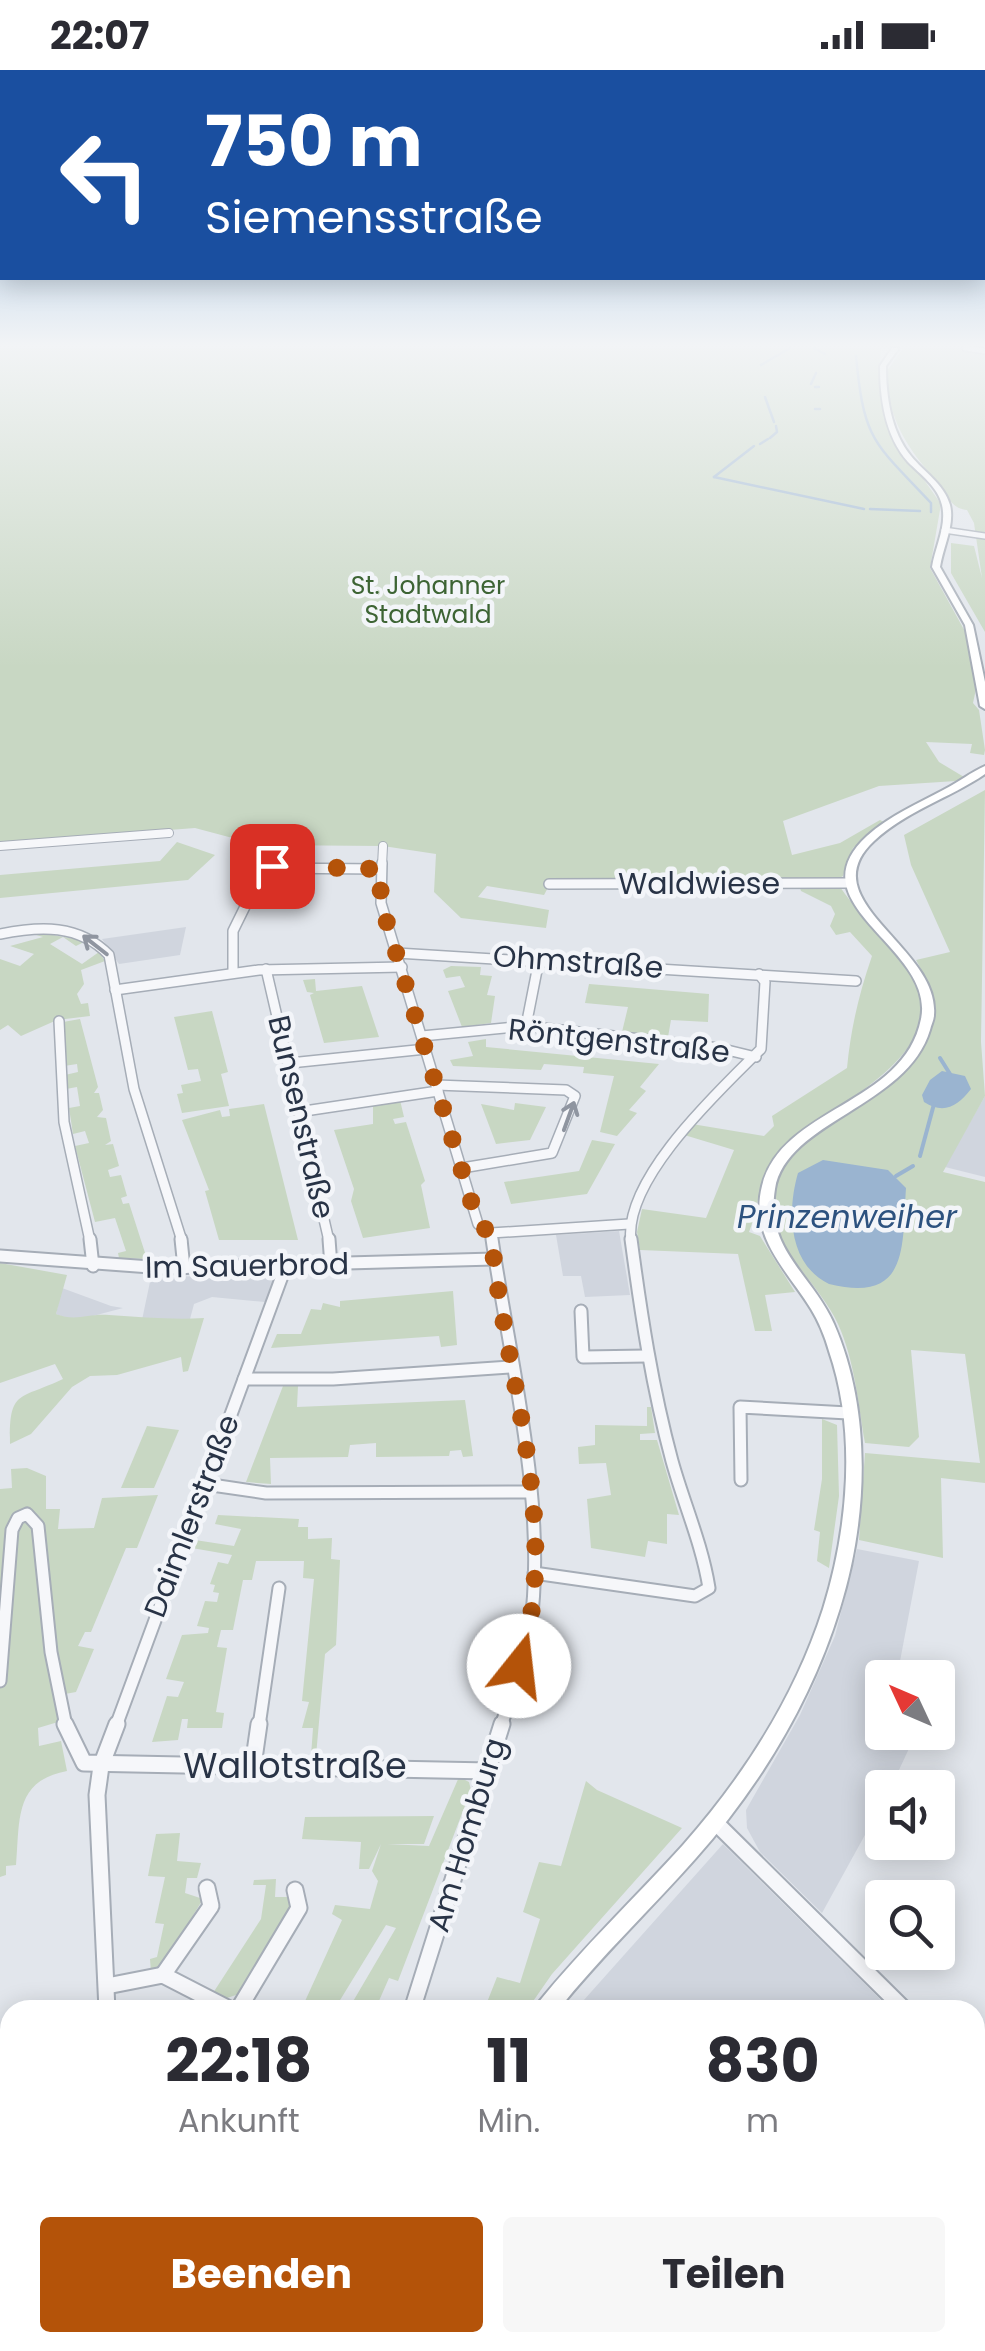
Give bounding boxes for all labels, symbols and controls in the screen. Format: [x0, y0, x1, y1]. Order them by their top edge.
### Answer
text: 22:07 [50, 9, 149, 62]
text: 750 m [205, 92, 423, 191]
icon: left [40, 110, 170, 240]
text: Siemensstraße [205, 186, 543, 249]
park label: St. Johanner Stadtwald [351, 568, 505, 632]
pin [230, 824, 315, 909]
icon: arrive [245, 839, 300, 894]
street label: Waldwiese [618, 862, 780, 905]
street label: Ohmstraße [491, 934, 665, 989]
one-way arrow [83, 935, 109, 957]
street label: Röntgenstraße [506, 1007, 732, 1074]
street label: Bunsenstraße [257, 1011, 346, 1223]
one-way arrow [561, 1101, 579, 1132]
water label: Prinzenweiher [737, 1194, 958, 1239]
street label: Im Sauerbrod [145, 1242, 349, 1289]
street label: Daimlerstraße [133, 1408, 250, 1623]
position arrow [467, 1614, 571, 1718]
north arrow [865, 1660, 955, 1750]
map controls [865, 1660, 955, 1970]
street label: Am Homburg [417, 1732, 516, 1937]
street label: Wallotstraße [183, 1741, 407, 1790]
button: sound [865, 1770, 955, 1860]
button: search [865, 1880, 955, 1970]
text: 22:18 [165, 2019, 312, 2103]
text: 11 [486, 2019, 531, 2103]
text: 830 [705, 2019, 820, 2103]
text: Ankunft [178, 2098, 300, 2143]
text: Min. [478, 2098, 540, 2143]
text: m [746, 2098, 779, 2143]
button: Beenden [40, 2217, 483, 2332]
button: Teilen [503, 2217, 945, 2332]

